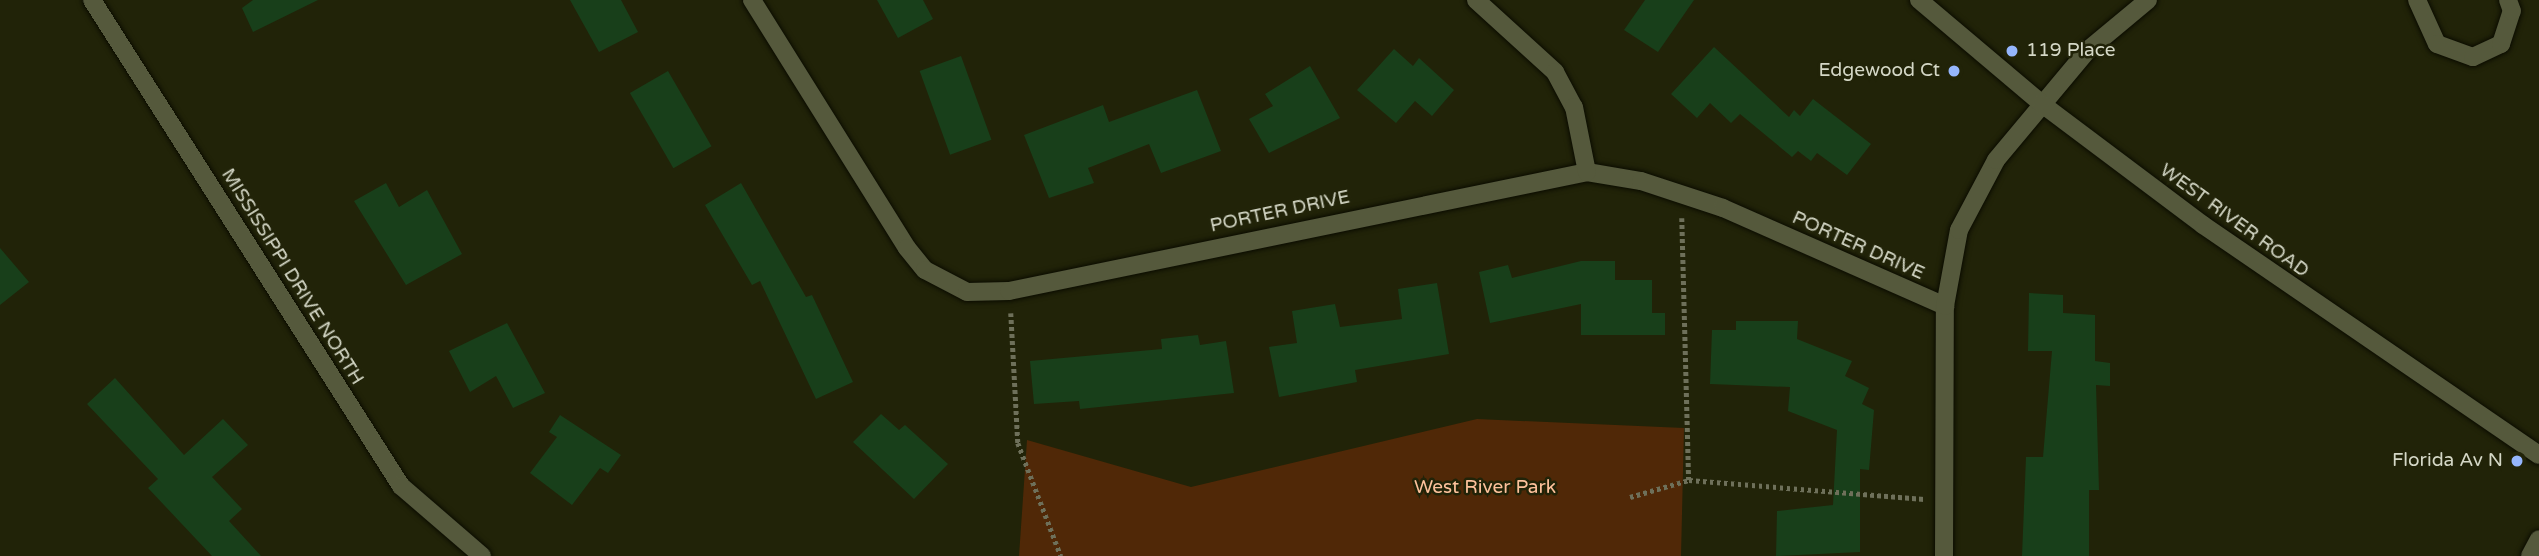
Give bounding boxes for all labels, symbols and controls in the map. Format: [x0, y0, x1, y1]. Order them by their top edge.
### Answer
place label: 119 Place [2026, 40, 2116, 62]
marker: 119 Place [2004, 43, 2020, 59]
place label: Edgewood Ct [1818, 60, 1940, 82]
marker: Edgewood Ct [1946, 63, 1962, 79]
street label: WEST RIVER ROAD [2155, 159, 2313, 283]
street label: MISSISSIPPI DRIVE NORTH [216, 165, 368, 389]
street label: PORTER DRIVE [1208, 186, 1352, 238]
street label: PORTER DRIVE [1788, 207, 1928, 285]
place label: Florida Av N [2392, 450, 2503, 472]
marker: Florida Av N [2509, 453, 2525, 469]
park label: West River Park [1414, 477, 1556, 499]

